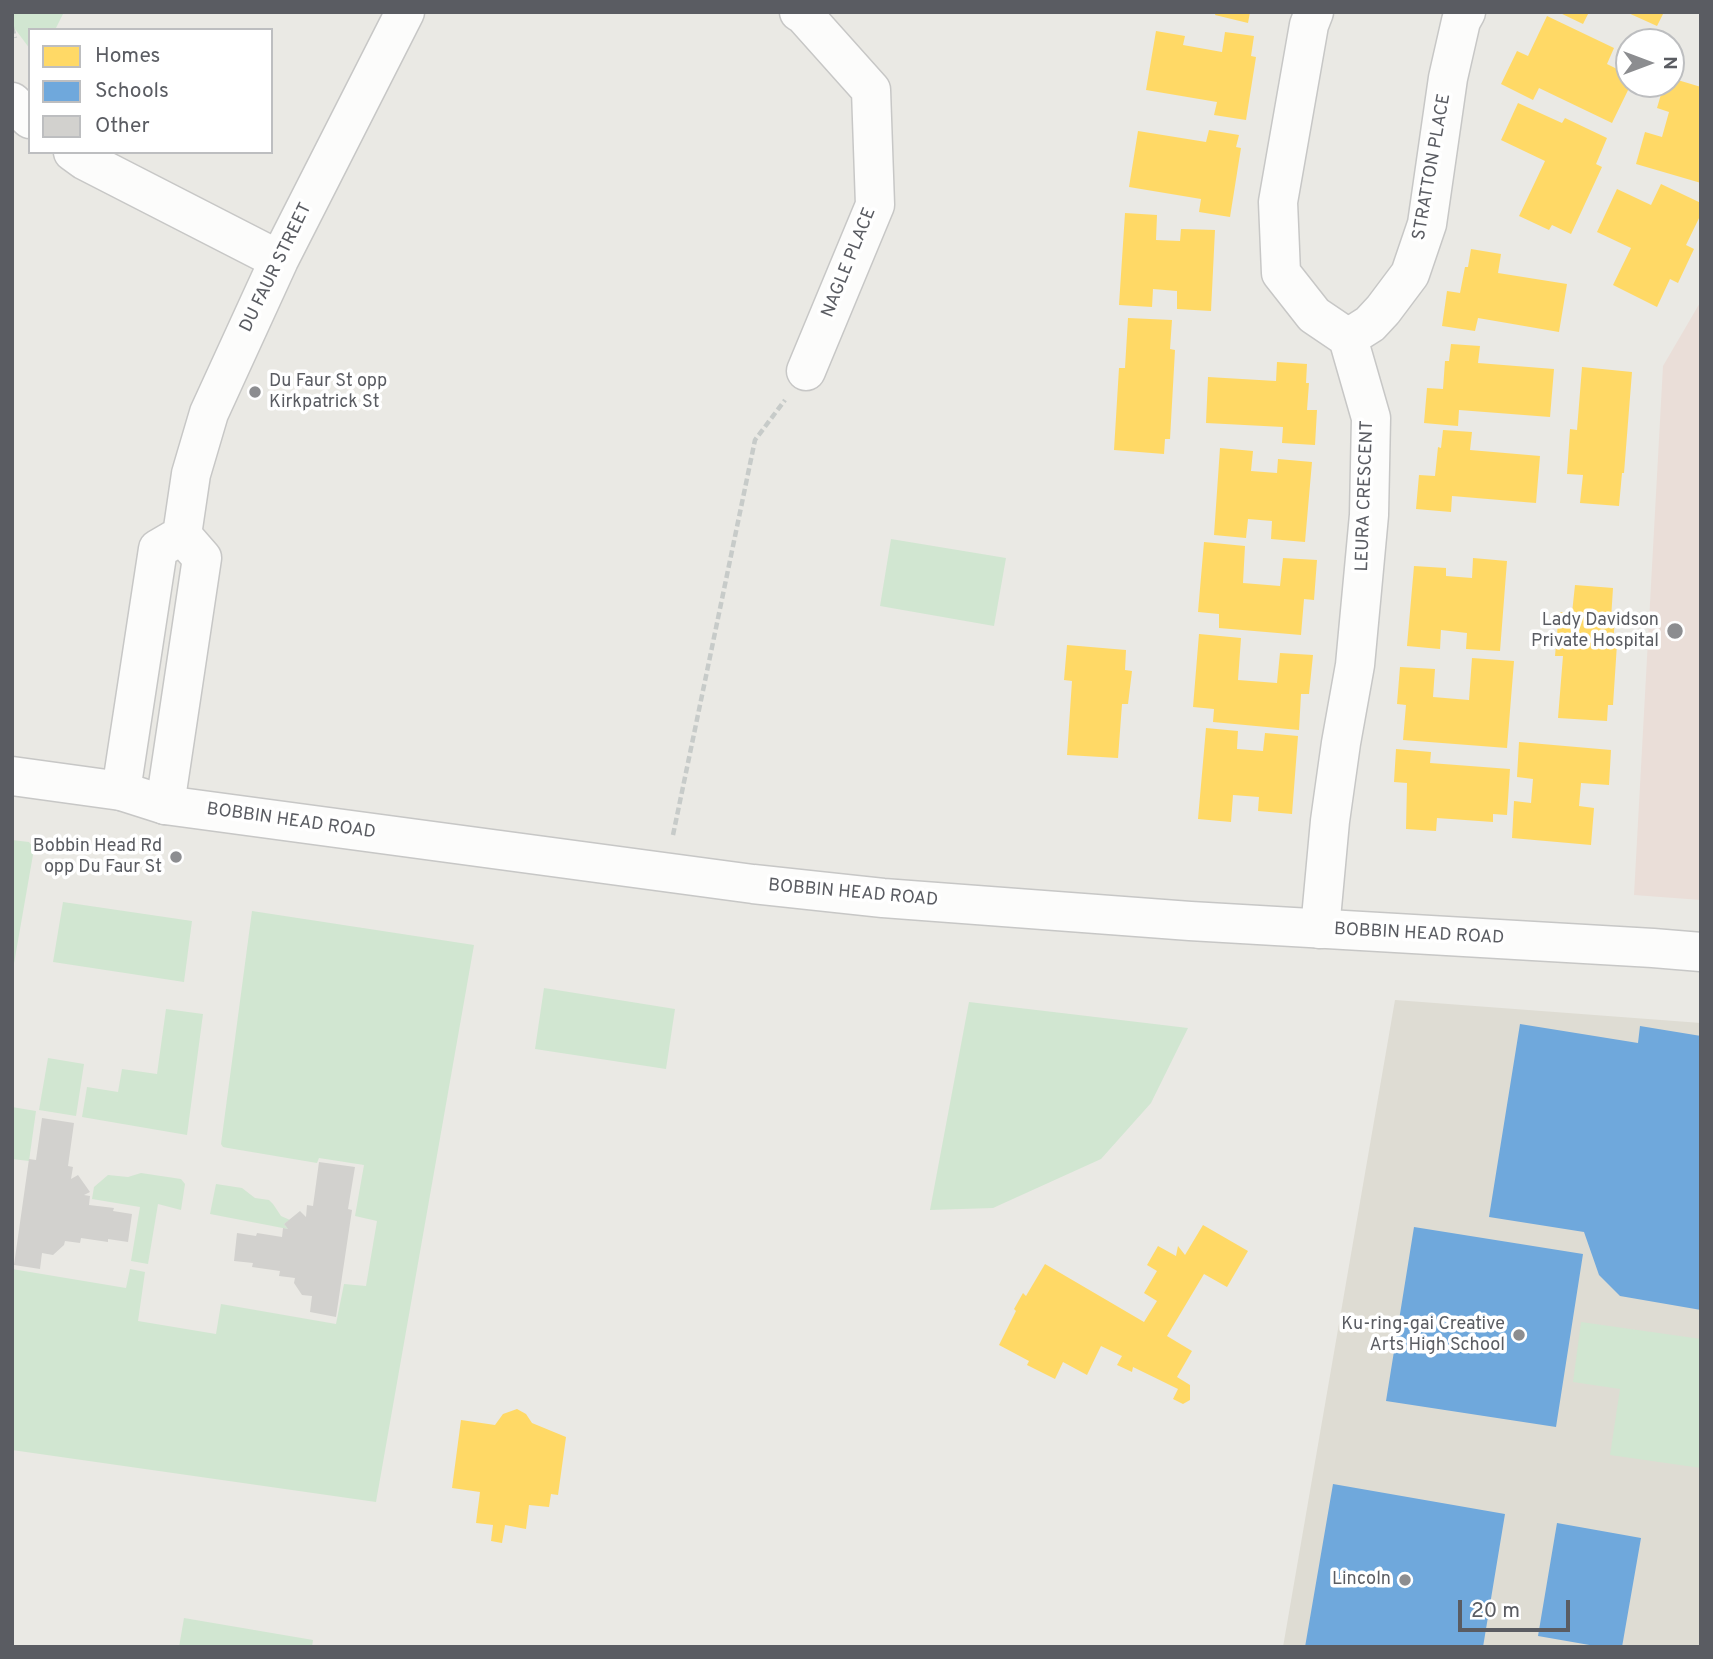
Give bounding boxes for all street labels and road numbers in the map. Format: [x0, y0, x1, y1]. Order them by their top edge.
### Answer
street label: STRATTON PLACE [1409, 92, 1457, 242]
street label: DU FAUR STREET [236, 200, 318, 336]
street label: NAGLE PLACE [818, 205, 882, 321]
street label: LEURA CRESCENT [1353, 420, 1379, 572]
street label: BOBBIN HEAD ROAD [205, 799, 377, 845]
street label: BOBBIN HEAD ROAD [767, 876, 939, 912]
street label: BOBBIN HEAD ROAD [1333, 920, 1505, 950]

